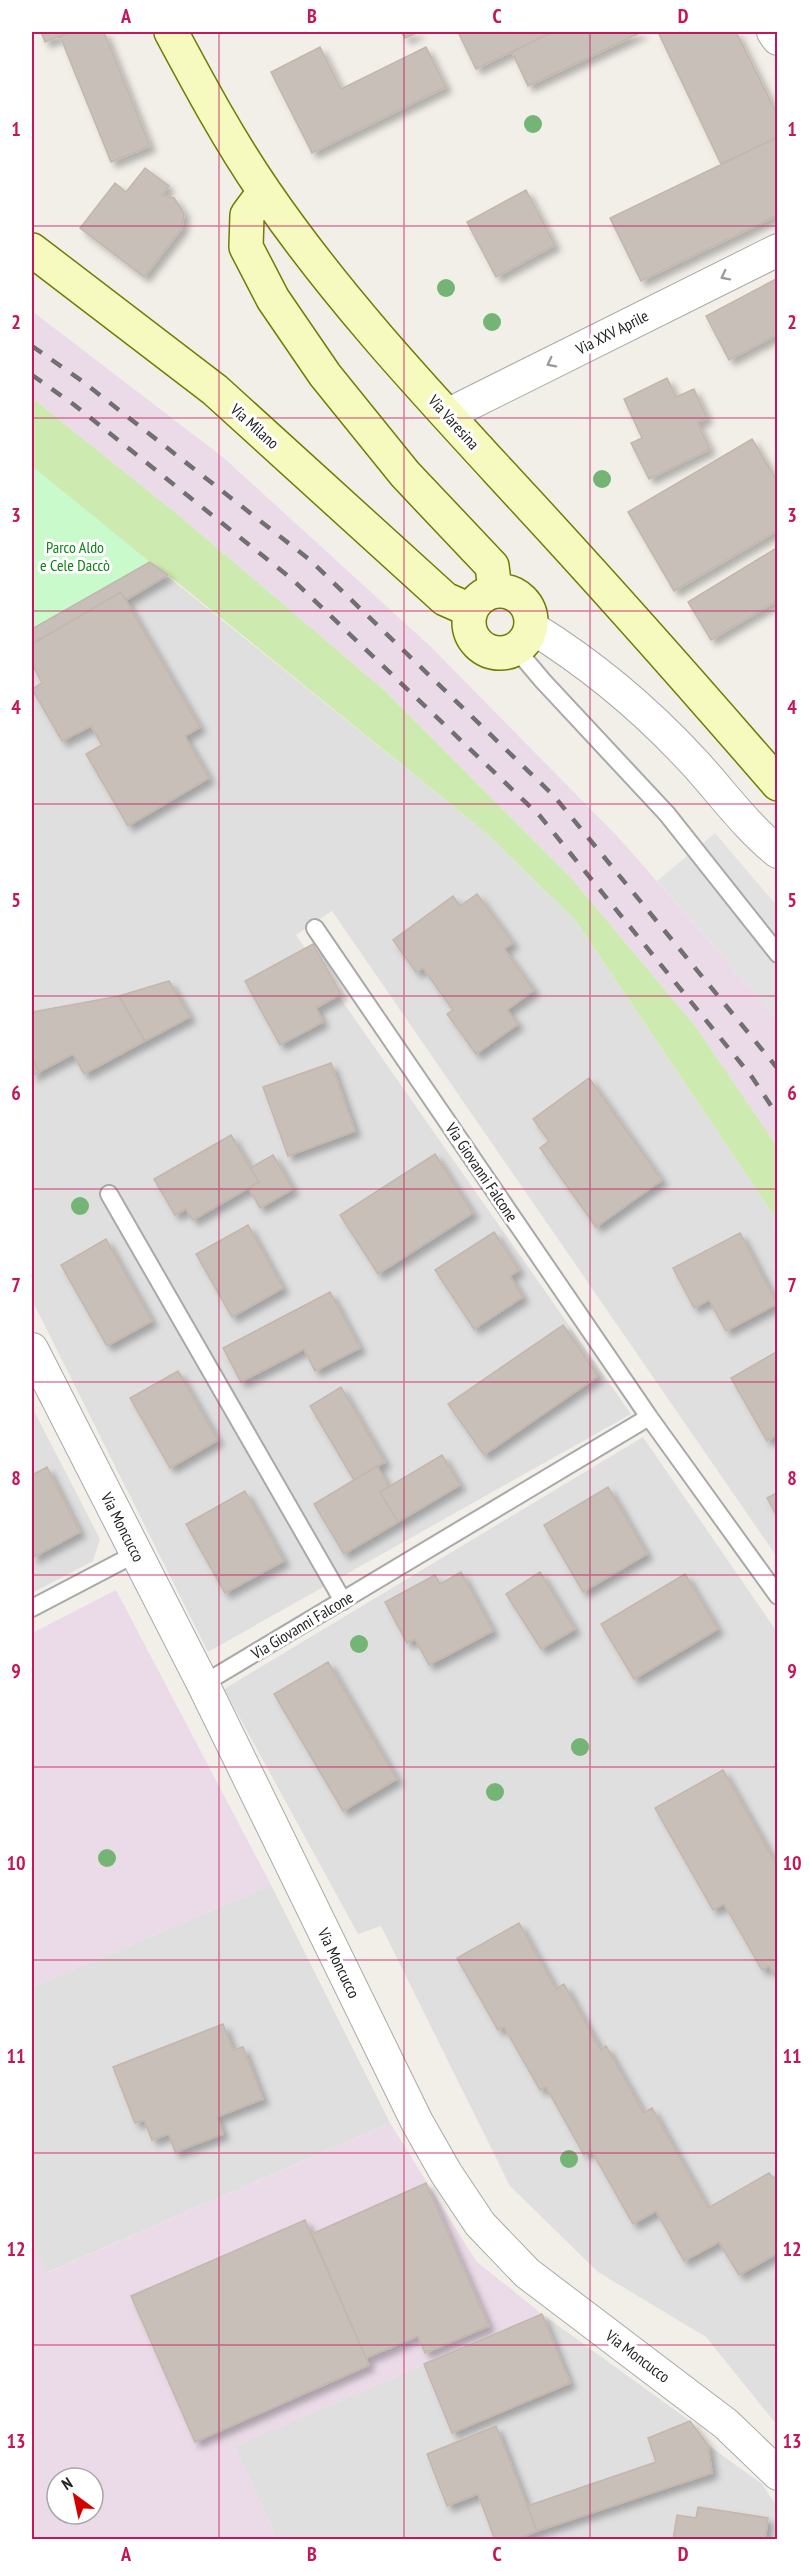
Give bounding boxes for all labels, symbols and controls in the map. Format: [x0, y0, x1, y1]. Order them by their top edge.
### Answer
text: A [120, 3, 132, 29]
text: B [307, 3, 317, 29]
text: C [492, 3, 502, 29]
text: D [678, 3, 689, 29]
text: 1 [11, 116, 21, 142]
text: 1 [787, 116, 797, 142]
one-way arrow [721, 269, 732, 280]
street label: Via XXV Aprile [572, 305, 651, 359]
text: 2 [11, 309, 21, 335]
text: 2 [787, 309, 797, 335]
one-way arrow [546, 356, 557, 368]
street label: Via Varesina [424, 390, 484, 453]
street label: Via Milano [226, 398, 283, 453]
text: 3 [11, 502, 21, 528]
text: 3 [787, 502, 797, 528]
park label: Parco Aldo e Cele Daccò [40, 537, 110, 575]
text: 4 [11, 694, 21, 720]
text: 4 [787, 694, 797, 720]
text: 5 [11, 887, 21, 913]
text: 5 [787, 887, 797, 913]
text: 6 [11, 1080, 21, 1106]
text: 6 [787, 1080, 797, 1106]
street label: Via Giovanni Falcone [441, 1118, 522, 1225]
text: 7 [11, 1272, 21, 1298]
text: 7 [787, 1272, 797, 1298]
text: 8 [11, 1465, 21, 1491]
text: 8 [787, 1465, 797, 1491]
street label: Via Moncucco [97, 1488, 149, 1565]
street label: Via Giovanni Falcone [247, 1587, 356, 1664]
text: 9 [11, 1658, 21, 1684]
text: 9 [787, 1658, 797, 1684]
text: 10 [6, 1850, 26, 1876]
text: 10 [782, 1850, 802, 1876]
street label: Via Moncucco [313, 1924, 365, 2001]
text: 11 [6, 2043, 26, 2069]
text: 11 [782, 2043, 802, 2069]
text: 12 [6, 2236, 26, 2262]
text: 12 [782, 2236, 802, 2262]
street label: Via Moncucco [601, 2325, 674, 2387]
text: 13 [6, 2428, 26, 2454]
text: 13 [782, 2428, 802, 2454]
north arrow [45, 2466, 105, 2526]
text: N [58, 2473, 76, 2494]
text: A [120, 2541, 132, 2567]
text: B [307, 2541, 317, 2567]
text: C [492, 2541, 502, 2567]
text: D [678, 2541, 689, 2567]

